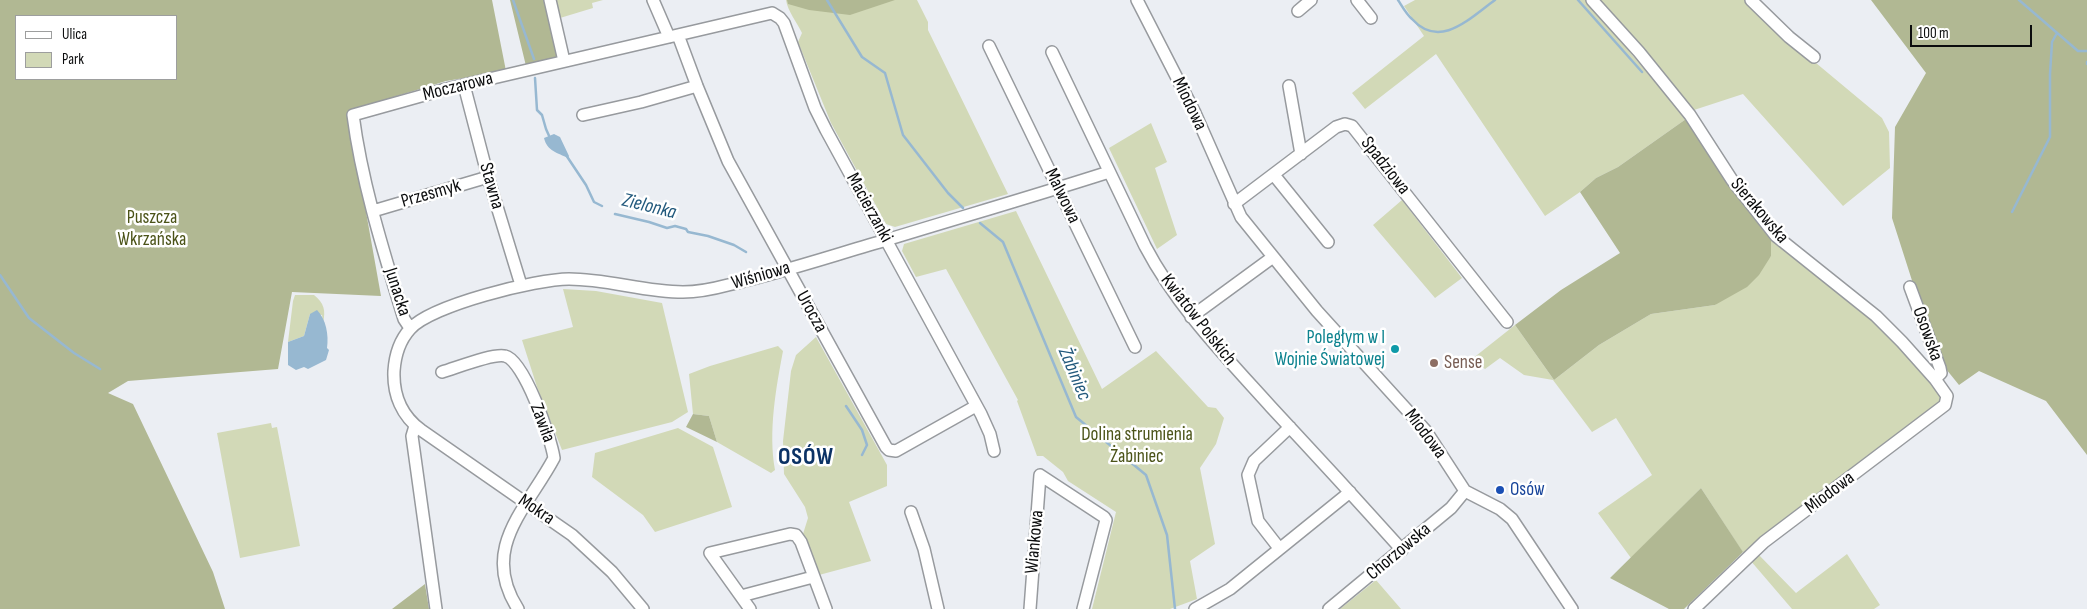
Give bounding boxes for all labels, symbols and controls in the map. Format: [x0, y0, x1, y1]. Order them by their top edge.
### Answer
legend [15, 15, 178, 80]
scale bar [1912, 15, 2034, 47]
text: 100 m [1918, 24, 1949, 43]
text: Ulica [62, 25, 87, 44]
text: Park [62, 50, 84, 69]
street label: Moczarowa [421, 67, 495, 107]
street label: Miodowa [1166, 74, 1212, 134]
street label: Spadziowa [1355, 133, 1415, 199]
street label: Stawna [474, 160, 508, 212]
street label: Malwowa [1039, 165, 1085, 227]
street label: Macierzanki [841, 169, 897, 247]
street label: Sierakowska [1725, 174, 1793, 248]
street label: Przesmyk [398, 175, 464, 213]
water label: Zielonka [619, 189, 679, 225]
park label: Puszcza Wkrzańska [118, 207, 186, 251]
street label: Wiśniowa [729, 257, 793, 295]
street label: Junacka [379, 265, 415, 319]
street label: Kwiatów Polskich [1155, 270, 1241, 370]
street label: Urocza [790, 287, 832, 337]
street label: Osowska [1907, 304, 1947, 364]
place label: Poległym w I Wojnie Światowej [1275, 327, 1385, 371]
marker: Poległym w I Wojnie Światowej [1389, 343, 1401, 355]
water label: Żabiniec [1052, 344, 1096, 404]
place label: Sense [1444, 352, 1482, 374]
marker: Sense [1428, 357, 1440, 369]
street label: Zawiła [524, 400, 560, 446]
street label: Miodowa [1399, 405, 1451, 463]
park label: Dolina strumienia Żabiniec [1081, 424, 1193, 468]
district label: OSÓW [777, 444, 835, 472]
street label: Miodowa [1801, 467, 1859, 519]
place label: Osów [1510, 479, 1545, 501]
marker: Osów [1494, 484, 1506, 496]
street label: Mokra [514, 490, 558, 530]
street label: Wiankowa [1021, 509, 1049, 575]
street label: Chorzowska [1362, 518, 1436, 586]

